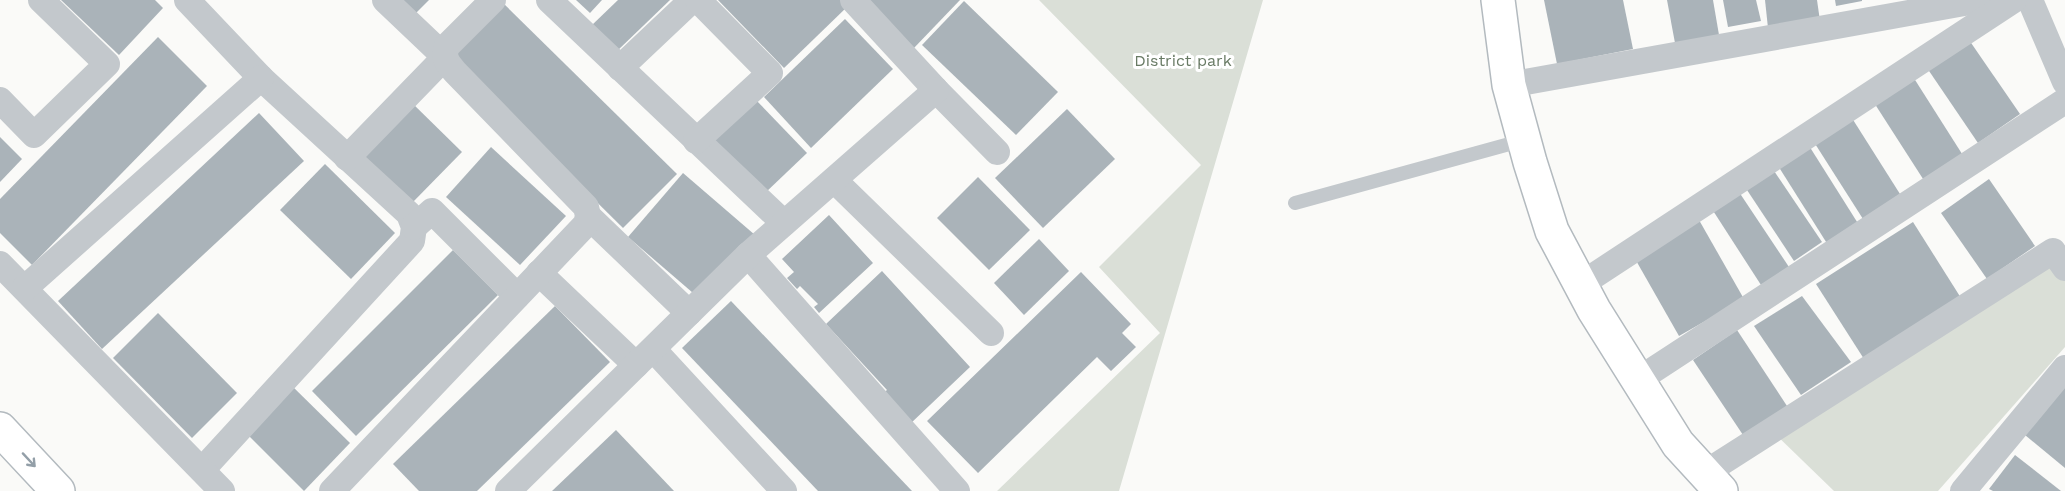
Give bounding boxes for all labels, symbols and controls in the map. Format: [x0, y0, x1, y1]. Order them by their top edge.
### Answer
park label: District park [1134, 51, 1232, 70]
one-way arrow [22, 452, 36, 467]

